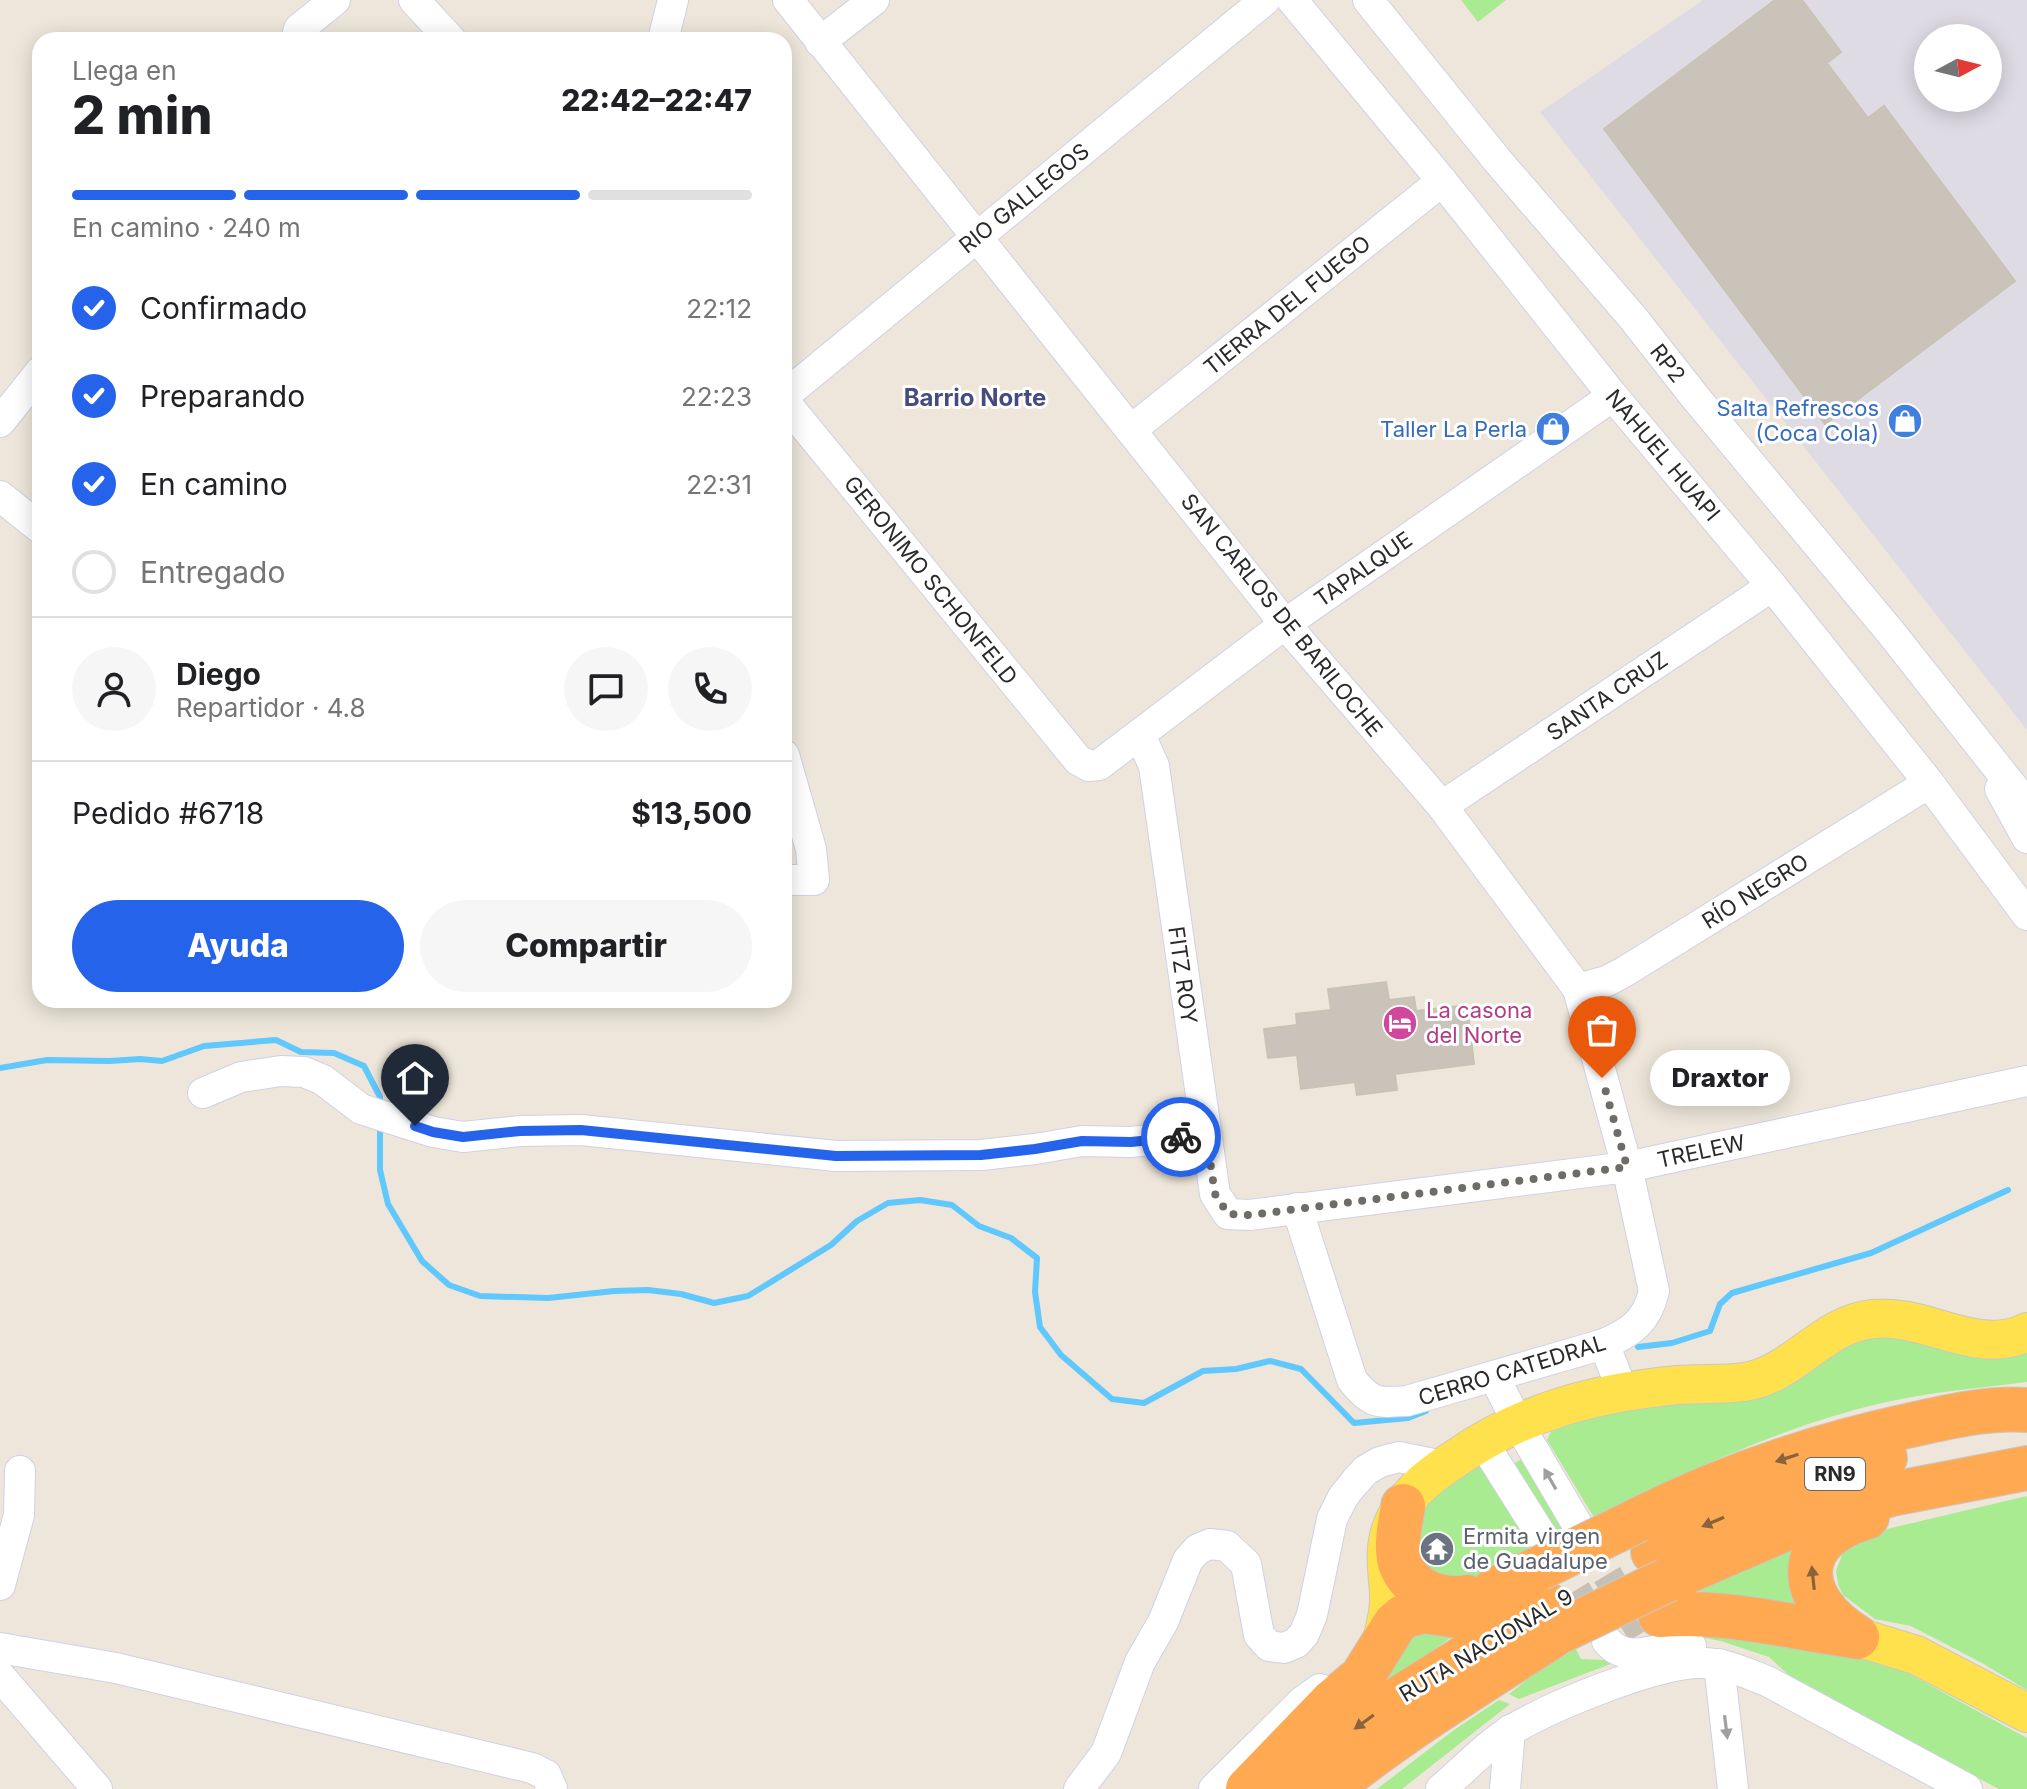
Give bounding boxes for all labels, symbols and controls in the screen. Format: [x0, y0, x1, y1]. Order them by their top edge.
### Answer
north arrow [1914, 24, 2002, 112]
map controls [1914, 24, 2002, 112]
text: Llega en [72, 55, 177, 86]
text: 22:42–22:47 [561, 82, 752, 118]
text: 2 min [72, 84, 213, 147]
street label: RIO GALLEGOS [954, 138, 1094, 258]
text: En camino · 240 m [72, 212, 301, 243]
street label: TIERRA DEL FUEGO [1199, 230, 1375, 380]
icon: check [72, 286, 116, 330]
text: Confirmado [140, 290, 307, 326]
text: 22:12 [686, 293, 752, 324]
street label: RP2 [1645, 339, 1691, 387]
icon: check [72, 374, 116, 418]
text: Preparando [140, 378, 305, 414]
text: 22:23 [681, 381, 752, 412]
district label: Barrio Norte [904, 383, 1046, 412]
street label: NAHUEL HUAPI [1600, 384, 1726, 526]
place label: Salta Refrescos (Coca Cola) [1717, 395, 1879, 446]
shop icon: Salta Refrescos (Coca Cola) [1886, 402, 1924, 440]
shop icon: Taller La Perla [1534, 410, 1572, 448]
place label: Taller La Perla [1380, 416, 1527, 442]
icon: check [72, 462, 116, 506]
text: En camino [140, 466, 288, 502]
text: 22:31 [686, 469, 752, 500]
street label: GERONIMO SCHONFELD [839, 471, 1023, 689]
street label: SAN CARLOS DE BARILOCHE [1176, 488, 1388, 742]
street label: TAPALQUE [1309, 526, 1417, 612]
text: Entregado [140, 554, 285, 590]
street label: SANTA CRUZ [1542, 646, 1672, 746]
button: person [72, 647, 156, 731]
button: chat [564, 647, 648, 731]
button: phone [668, 647, 752, 731]
text: Diego [176, 656, 261, 692]
text: Repartidor · 4.8 [176, 692, 366, 723]
text: Pedido #6718 [72, 795, 264, 831]
text: $13,500 [631, 795, 752, 831]
street label: RÍO NEGRO [1697, 848, 1813, 934]
button: Ayuda [72, 900, 404, 992]
button: Compartir [420, 900, 752, 992]
street label: FITZ ROY [1163, 925, 1203, 1026]
pin [1568, 996, 1636, 1078]
place label: La casona del Norte [1426, 997, 1532, 1048]
hotel icon: La casona del Norte [1381, 1004, 1419, 1042]
icon: bag [1580, 1008, 1624, 1052]
pin [381, 1044, 449, 1126]
callout: Draxtor [1650, 1050, 1790, 1106]
icon: home [393, 1056, 437, 1100]
text: Draxtor [1672, 1062, 1768, 1093]
courier [1141, 1097, 1221, 1177]
icon: bike [1159, 1115, 1203, 1159]
street label: TRELEW [1655, 1129, 1748, 1173]
street label: CERRO CATEDRAL [1415, 1329, 1609, 1411]
one-way arrow [1775, 1452, 1799, 1464]
road number: RN9 [1805, 1458, 1865, 1490]
one-way arrow [1543, 1468, 1557, 1490]
one-way arrow [1701, 1516, 1725, 1529]
place label: Ermita virgen de Guadalupe [1463, 1523, 1608, 1574]
temple icon: Ermita virgen de Guadalupe [1418, 1530, 1456, 1568]
one-way arrow [1806, 1565, 1819, 1590]
street label: RUTA NACIONAL 9 [1394, 1583, 1578, 1707]
one-way arrow [1354, 1713, 1374, 1729]
one-way arrow [1720, 1715, 1733, 1740]

